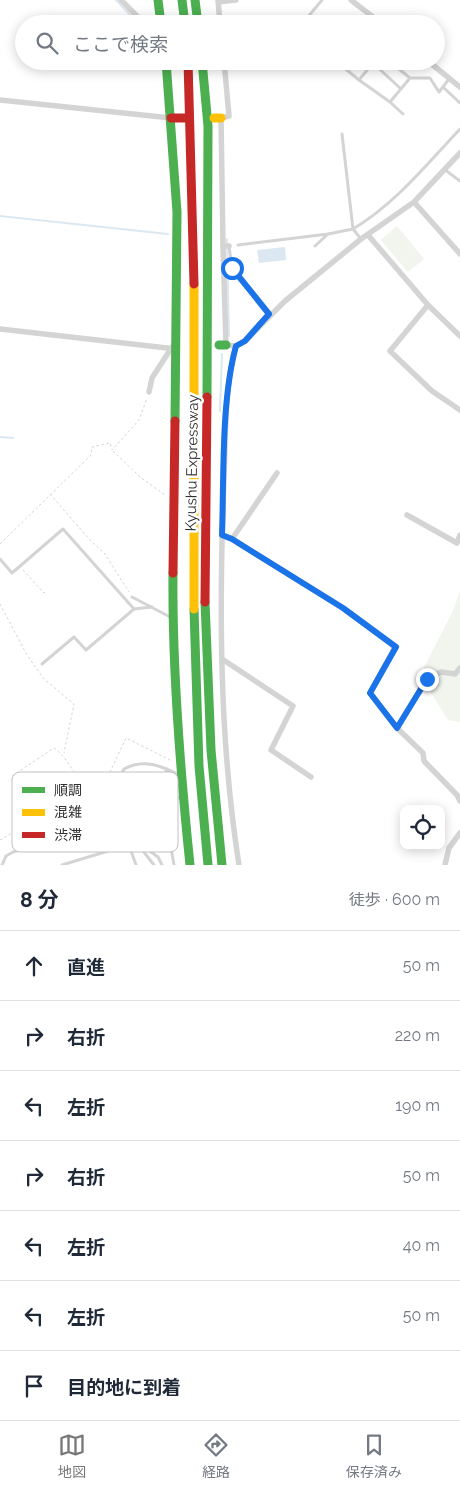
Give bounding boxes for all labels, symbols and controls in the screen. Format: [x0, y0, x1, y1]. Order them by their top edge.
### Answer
search box [15, 15, 445, 70]
icon: search [33, 29, 61, 57]
text: ここで検索 [73, 33, 168, 55]
route start [221, 257, 244, 280]
street label: Kyushu Expressway [182, 394, 202, 532]
route end [416, 668, 439, 691]
legend [12, 772, 178, 852]
text: 順調 [54, 782, 82, 798]
text: 混雑 [54, 804, 82, 820]
map controls [400, 805, 445, 850]
button: locate [400, 805, 445, 850]
text: 渋滞 [54, 827, 82, 843]
text: 8 分 [20, 887, 59, 912]
text: 徒歩 · 600 m [349, 890, 440, 909]
icon: ahead [20, 952, 48, 980]
text: 直進 [67, 956, 105, 978]
text: 50 m [403, 956, 440, 975]
icon: right [20, 1022, 48, 1050]
text: 右折 [67, 1026, 105, 1048]
text: 220 m [395, 1026, 440, 1045]
icon: left [20, 1092, 48, 1120]
text: 左折 [67, 1096, 105, 1118]
text: 190 m [395, 1096, 440, 1115]
icon: right [20, 1162, 48, 1190]
text: 右折 [67, 1166, 105, 1188]
text: 50 m [403, 1166, 440, 1185]
icon: left [20, 1232, 48, 1260]
text: 左折 [67, 1236, 105, 1258]
text: 40 m [403, 1236, 440, 1255]
icon: left [20, 1302, 48, 1330]
text: 左折 [67, 1306, 105, 1328]
text: 50 m [403, 1306, 440, 1325]
icon: arrive [20, 1372, 48, 1400]
text: 目的地に到着 [67, 1376, 181, 1398]
tab: 地図 [58, 1431, 86, 1481]
tab: 経路 [202, 1431, 230, 1481]
tab: 保存済み [346, 1431, 402, 1481]

